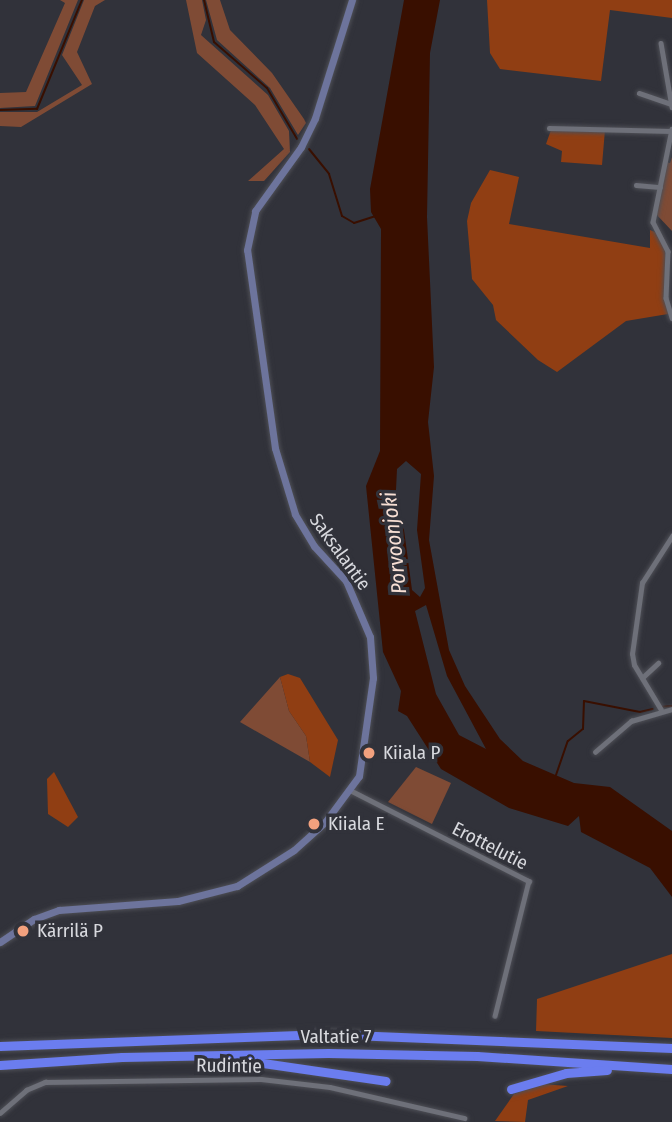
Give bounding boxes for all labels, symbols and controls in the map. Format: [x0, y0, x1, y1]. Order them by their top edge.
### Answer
water label: Porvoonjoki [376, 491, 412, 595]
street label: Saksalantie [305, 509, 375, 595]
place label: Kiiala P [383, 742, 440, 764]
marker: Kiiala P [361, 745, 377, 761]
place label: Kiiala E [328, 813, 384, 835]
marker: Kiiala E [306, 816, 322, 832]
street label: Erottelutie [448, 817, 532, 875]
place label: Kärrilä P [37, 920, 103, 942]
marker: Kärrilä P [15, 923, 31, 939]
street label: Valtatie 7 [301, 1026, 371, 1048]
street label: Rudintie [196, 1054, 262, 1078]

